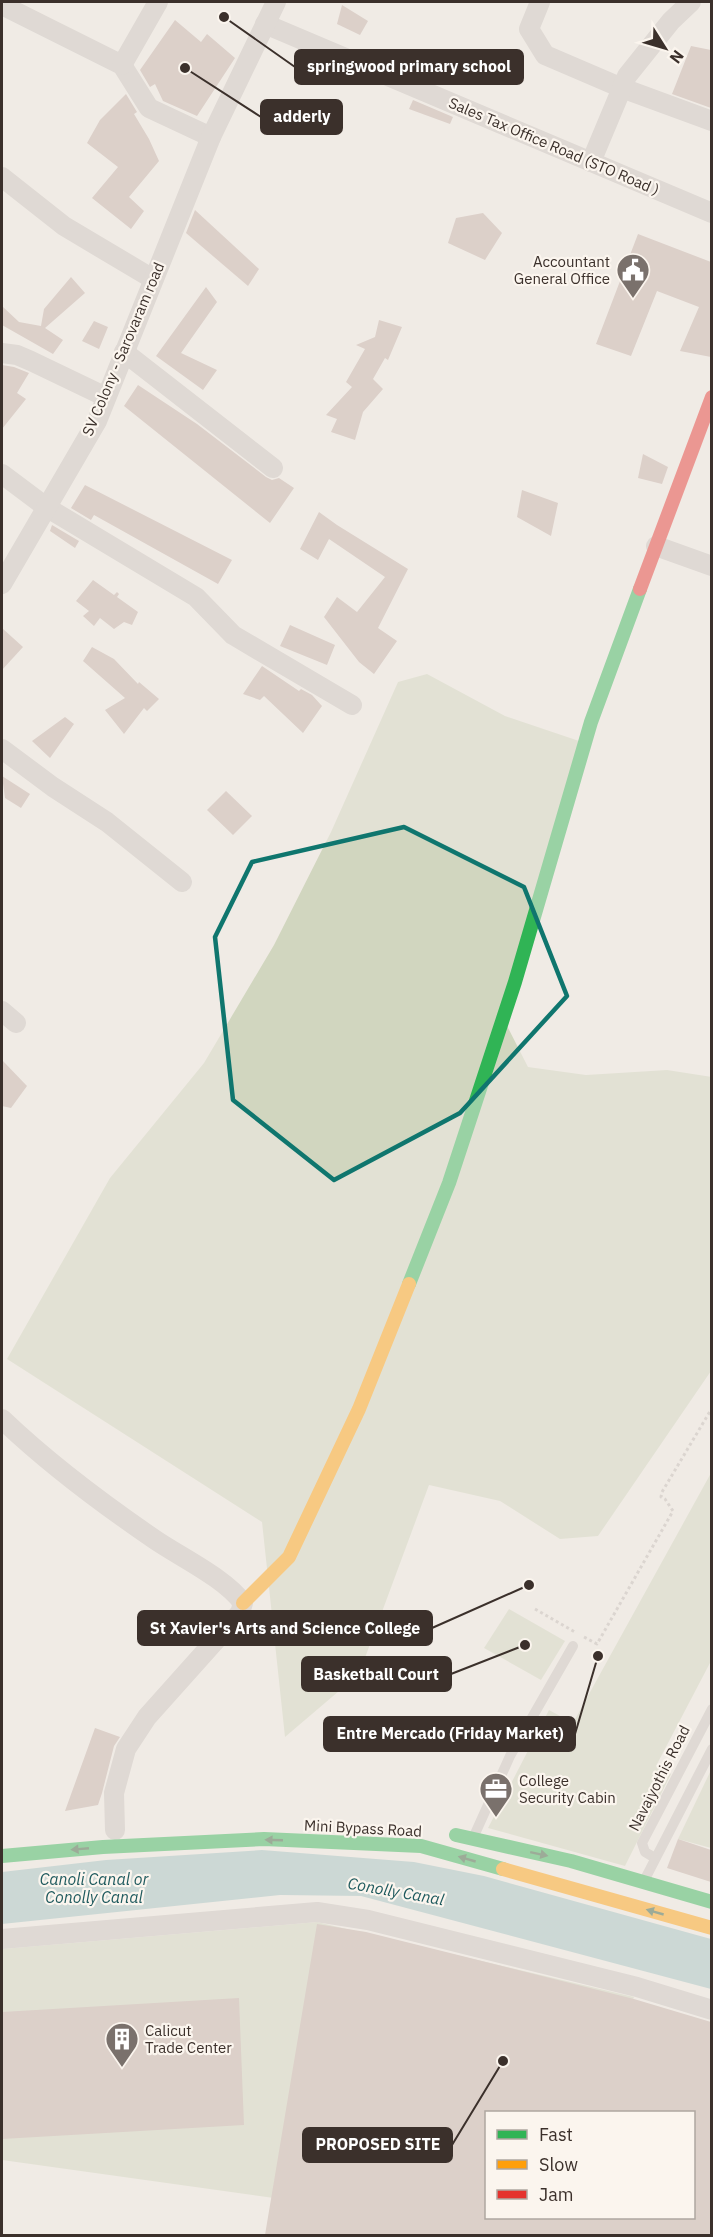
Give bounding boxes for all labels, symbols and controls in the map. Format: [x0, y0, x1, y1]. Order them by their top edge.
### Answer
north arrow [635, 18, 695, 78]
text: N [666, 46, 688, 68]
callout: springwood primary school [295, 50, 523, 84]
text: springwood primary school [307, 56, 511, 76]
street label: Sales Tax Office Road (STO Road ) [446, 93, 662, 199]
callout: adderly [261, 100, 342, 134]
text: adderly [273, 106, 331, 126]
place label: Accountant General Office [514, 252, 610, 288]
public building icon: Accountant General Office [615, 252, 651, 299]
street label: SV Colony - Sarovaram road [78, 259, 168, 439]
callout: St Xavier's Arts and Science College [138, 1611, 432, 1645]
text: St Xavier's Arts and Science College [150, 1618, 420, 1638]
callout: Basketball Court [302, 1657, 451, 1691]
text: Basketball Court [313, 1664, 439, 1684]
callout: Entre Mercado (Friday Market) [324, 1717, 575, 1751]
street label: Navajyothis Road [624, 1722, 694, 1834]
text: Entre Mercado (Friday Market) [336, 1723, 564, 1743]
office icon: College Security Cabin [478, 1771, 514, 1818]
place label: College Security Cabin [519, 1771, 616, 1807]
street label: Mini Bypass Road [304, 1815, 422, 1841]
one-way arrow [265, 1835, 284, 1844]
one-way arrow [70, 1844, 89, 1854]
one-way arrow [530, 1849, 548, 1859]
one-way arrow [458, 1854, 476, 1863]
water label: Canoli Canal or Conolly Canal [40, 1869, 150, 1907]
water label: Conolly Canal [346, 1873, 446, 1909]
one-way arrow [646, 1907, 664, 1916]
building icon: Calicut Trade Center [104, 2021, 140, 2068]
place label: Calicut Trade Center [145, 2021, 232, 2057]
legend [485, 2111, 695, 2219]
text: Fast [539, 2123, 573, 2146]
callout: PROPOSED SITE [303, 2128, 452, 2162]
text: PROPOSED SITE [316, 2134, 440, 2154]
text: Slow [539, 2153, 578, 2176]
text: Jam [539, 2183, 574, 2206]

